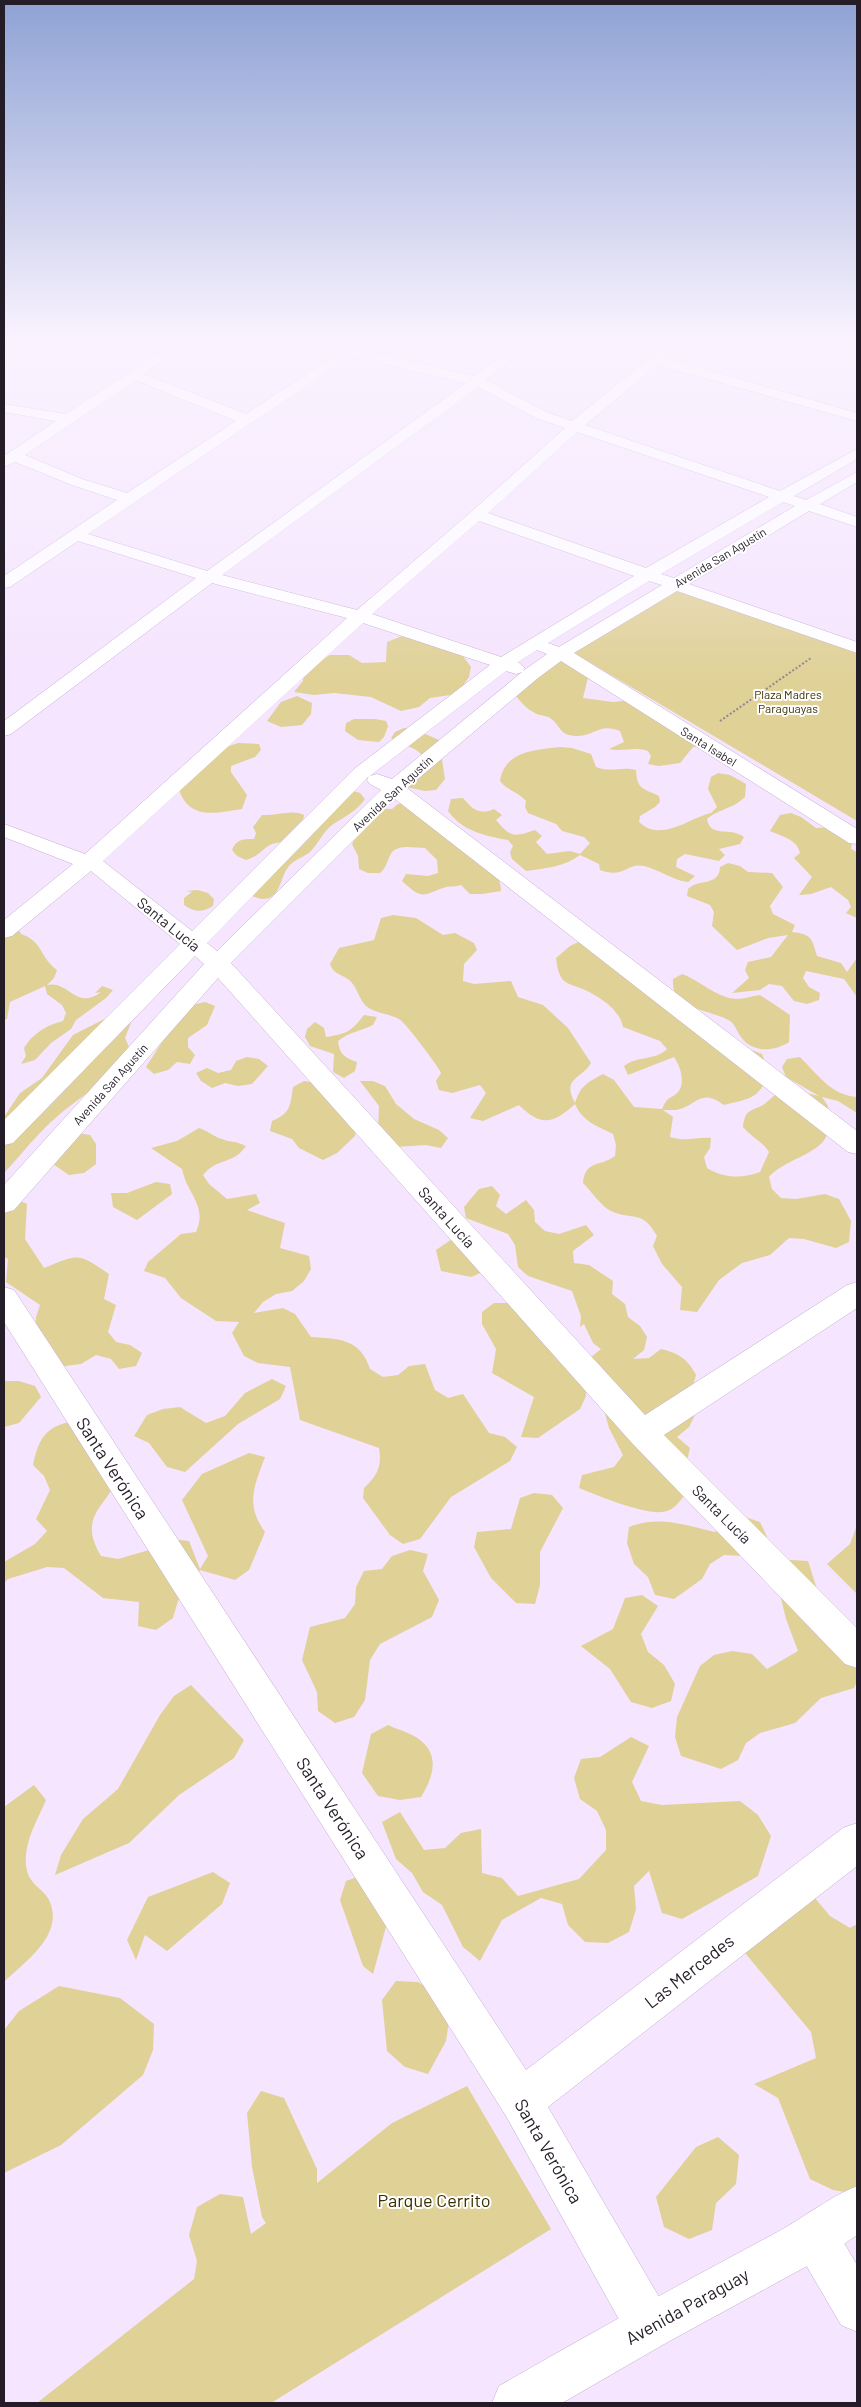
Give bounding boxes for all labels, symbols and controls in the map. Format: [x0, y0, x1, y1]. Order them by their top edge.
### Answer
street label: Avenida San Agustín [672, 524, 768, 590]
park label: Plaza Madres Paraguayas [754, 687, 822, 715]
street label: Santa Isabel [679, 723, 739, 769]
street label: Avenida San Agustín [349, 752, 435, 834]
street label: Santa Lucía [134, 893, 204, 955]
street label: Avenida San Agustín [70, 1040, 150, 1128]
street label: Santa Lucía [415, 1183, 479, 1251]
street label: Santa Verónica [72, 1413, 154, 1523]
street label: Santa Lucía [689, 1481, 755, 1547]
street label: Santa Verónica [292, 1753, 374, 1863]
street label: Las Mercedes [640, 1929, 738, 2013]
street label: Santa Verónica [510, 2095, 588, 2207]
park label: Parque Cerrito [377, 2189, 491, 2211]
street label: Avenida Paraguay [622, 2263, 752, 2349]

